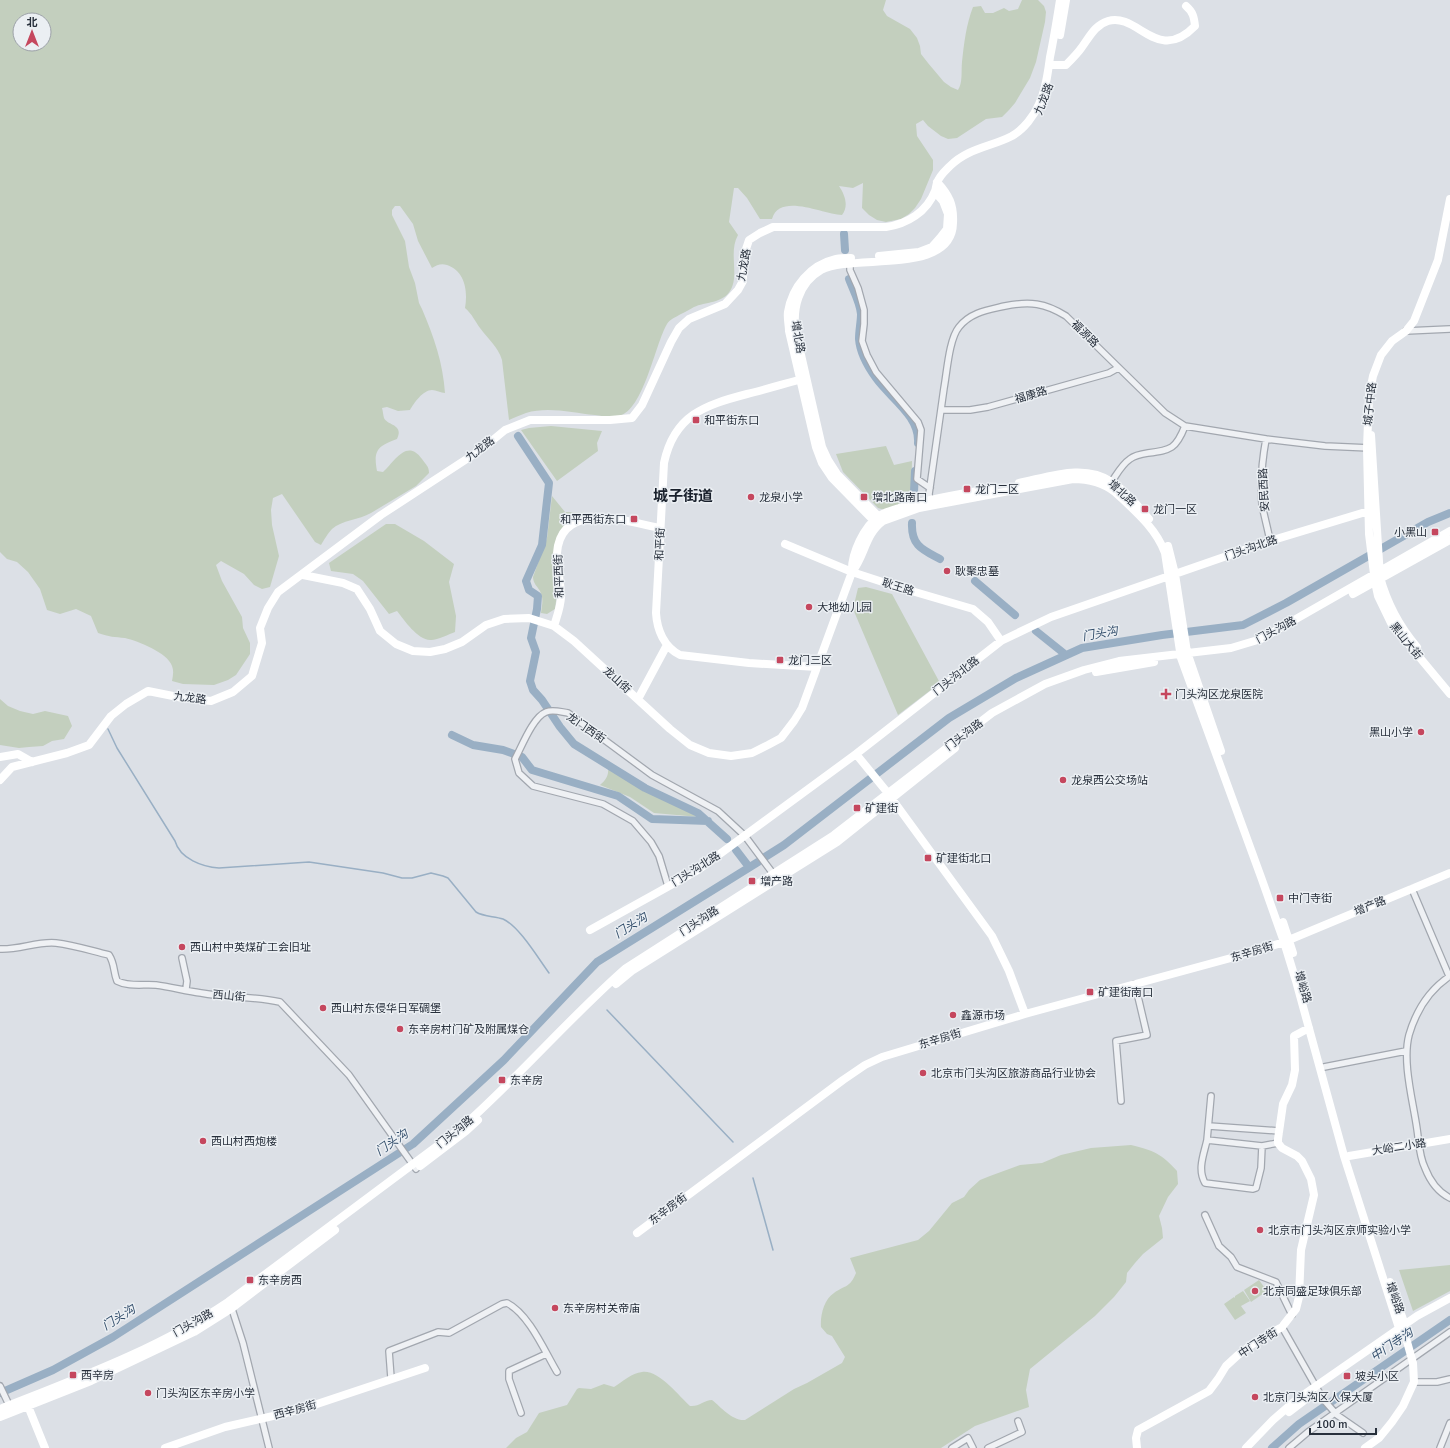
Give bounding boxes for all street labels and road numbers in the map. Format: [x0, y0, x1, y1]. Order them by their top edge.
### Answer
street label: 九龙路 [1032, 81, 1056, 117]
street label: 九龙路 [735, 248, 753, 282]
street label: 福源路 [1069, 318, 1101, 350]
street label: 增北路 [789, 320, 807, 354]
street label: 城子中路 [1361, 381, 1379, 427]
street label: 福康路 [1013, 384, 1049, 406]
street label: 九龙路 [463, 434, 497, 464]
street label: 安民西路 [1256, 468, 1272, 512]
street label: 增北路 [1105, 477, 1139, 509]
street label: 和平街 [653, 527, 667, 561]
street label: 门头沟北路 [1223, 533, 1279, 563]
street label: 和平西街 [552, 554, 566, 598]
street label: 耿王路 [880, 576, 916, 598]
street label: 门头沟路 [1254, 614, 1298, 646]
street label: 黑山大街 [1387, 620, 1425, 662]
street label: 门头沟北路 [930, 654, 982, 698]
street label: 龙山街 [600, 664, 634, 696]
street label: 九龙路 [173, 690, 207, 706]
street label: 龙门西街 [564, 710, 608, 746]
street label: 门头沟路 [943, 717, 985, 753]
street label: 门头沟北路 [669, 849, 723, 889]
street label: 增产路 [1352, 894, 1388, 918]
street label: 门头沟路 [677, 904, 721, 938]
street label: 东辛房街 [1229, 939, 1275, 965]
street label: 增峪路 [1292, 969, 1314, 1005]
street label: 西山街 [212, 988, 246, 1004]
street label: 东辛房街 [917, 1026, 963, 1052]
street label: 门头沟路 [434, 1113, 476, 1151]
street label: 大峪二小路 [1371, 1136, 1427, 1158]
street label: 东辛房街 [647, 1191, 689, 1227]
street label: 增峪路 [1383, 1280, 1407, 1316]
street label: 门头沟路 [171, 1307, 215, 1339]
street label: 中门寺街 [1236, 1326, 1280, 1360]
street label: 西辛房街 [272, 1398, 318, 1422]

